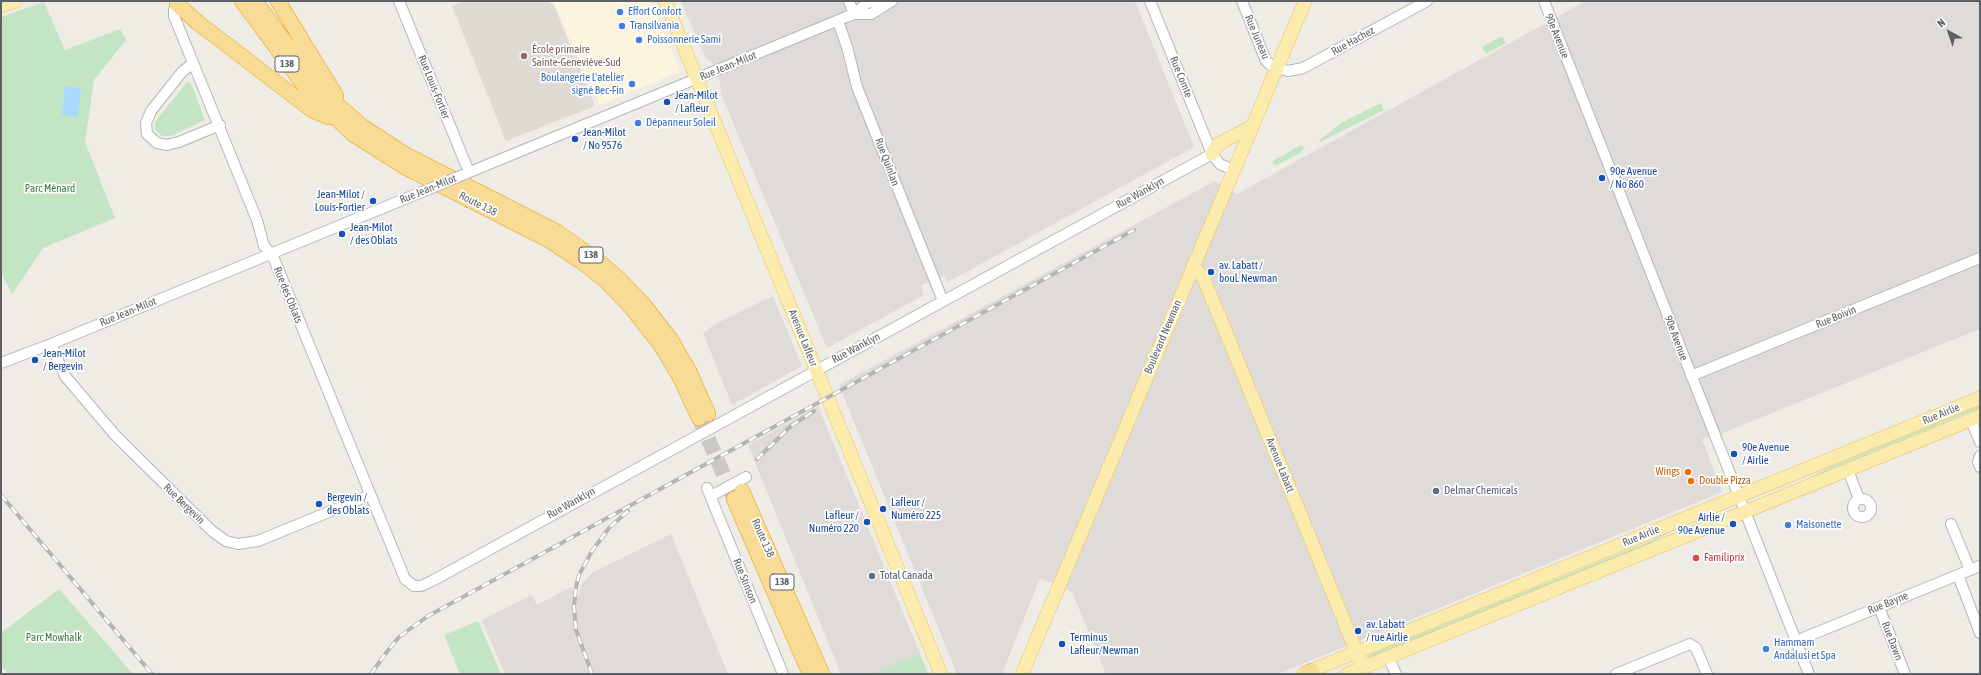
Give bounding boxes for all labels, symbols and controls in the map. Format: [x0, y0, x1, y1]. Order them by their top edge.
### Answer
place label: Effort Confort [628, 5, 682, 19]
marker: Effort Confort [615, 7, 625, 17]
street label: 90e Avenue [1542, 12, 1572, 60]
north arrow [1929, 12, 1969, 52]
street label: Rue Juneau [1242, 13, 1272, 61]
text: N [1935, 16, 1948, 29]
place label: Transilvania [630, 19, 679, 33]
marker: Transilvania [617, 21, 627, 31]
street label: Rue Hachez [1329, 24, 1377, 58]
place label: Poissonnerie Sami [647, 33, 721, 47]
marker: Poissonnerie Sami [634, 35, 644, 45]
place label: École primaire Sainte-Geneviève-Sud [532, 43, 621, 69]
street label: Rue Jean-Milot [698, 49, 758, 83]
marker: École primaire Sainte-Geneviève-Sud [519, 51, 529, 61]
street label: Rue Louis-Fortier [415, 53, 453, 121]
street label: Rue Comte [1167, 54, 1195, 100]
road number: 138 [275, 56, 299, 72]
place label: Boulangerie L'atelier signé Bec-Fin [541, 71, 624, 97]
marker: Boulangerie L'atelier signé Bec-Fin [627, 79, 637, 89]
place label: Jean-Milot / Lafleur [675, 89, 718, 115]
marker: Jean-Milot / Lafleur [662, 97, 672, 107]
place label: Dépanneur Soleil [646, 116, 716, 130]
marker: Dépanneur Soleil [633, 118, 643, 128]
place label: Jean-Milot / No 9576 [583, 126, 626, 152]
marker: Jean-Milot / No 9576 [570, 134, 580, 144]
street label: Rue Quinlan [872, 136, 902, 188]
place label: 90e Avenue / No 860 [1610, 165, 1657, 191]
street label: Rue Jean-Milot [398, 172, 458, 206]
marker: 90e Avenue / No 860 [1597, 173, 1607, 183]
street label: Rue Wanklyn [1114, 174, 1166, 212]
park label: Parc Ménard [25, 182, 75, 196]
place label: Jean-Milot / Louis-Fortier [315, 188, 365, 214]
street label: Route 138 [457, 189, 499, 219]
marker: Jean-Milot / Louis-Fortier [368, 196, 378, 206]
place label: Jean-Milot / des Oblats [350, 221, 398, 247]
marker: Jean-Milot / des Oblats [337, 229, 347, 239]
road number: 138 [579, 247, 603, 263]
place label: av. Labatt / boul. Newman [1219, 259, 1277, 285]
street label: Rue des Oblats [271, 265, 305, 325]
marker: av. Labatt / boul. Newman [1206, 267, 1216, 277]
street label: Rue Jean-Milot [98, 295, 158, 329]
street label: Boulevard Newman [1141, 298, 1185, 376]
street label: Rue Boivin [1814, 303, 1858, 331]
street label: Avenue Lafleur [786, 307, 820, 369]
street label: 90e Avenue [1661, 314, 1691, 362]
street label: Rue Wanklyn [830, 330, 882, 366]
place label: Jean-Milot / Bergevin [43, 347, 86, 373]
marker: Jean-Milot / Bergevin [30, 355, 40, 365]
street label: Rue Airlie [1920, 401, 1962, 427]
street label: Avenue Labatt [1263, 436, 1297, 494]
place label: 90e Avenue / Airlie [1742, 441, 1789, 467]
marker: 90e Avenue / Airlie [1729, 449, 1739, 459]
place label: Wings [1656, 465, 1680, 479]
marker: Wings [1683, 467, 1693, 477]
place label: Double Pizza [1699, 474, 1751, 488]
marker: Double Pizza [1686, 476, 1696, 486]
street label: Rue Bergevin [161, 481, 207, 527]
street label: Rue Wanklyn [545, 484, 597, 522]
place label: Delmar Chemicals [1444, 484, 1518, 498]
marker: Delmar Chemicals [1431, 486, 1441, 496]
place label: Bergevin / des Oblats [327, 491, 369, 517]
place label: Lafleur / Numéro 225 [891, 496, 941, 522]
marker: Bergevin / des Oblats [314, 499, 324, 509]
marker: Lafleur / Numéro 225 [878, 504, 888, 514]
place label: Lafleur / Numéro 220 [809, 509, 859, 535]
place label: Airlie / 90e Avenue [1678, 511, 1725, 537]
street label: Route 138 [749, 517, 777, 559]
marker: Lafleur / Numéro 220 [862, 517, 872, 527]
place label: Maisonette [1796, 518, 1842, 532]
marker: Airlie / 90e Avenue [1728, 519, 1738, 529]
marker: Maisonette [1783, 520, 1793, 530]
street label: Rue Airlie [1620, 523, 1662, 549]
place label: Familiprix [1704, 551, 1745, 565]
marker: Familiprix [1691, 553, 1701, 563]
street label: Rue Stinson [730, 557, 760, 605]
place label: Total Canada [880, 569, 933, 583]
marker: Total Canada [867, 571, 877, 581]
road number: 138 [770, 574, 794, 590]
street label: Rue Bayne [1866, 589, 1910, 617]
place label: av. Labatt / rue Airlie [1366, 618, 1408, 644]
street label: Rue Dawn [1879, 620, 1905, 662]
marker: av. Labatt / rue Airlie [1353, 626, 1363, 636]
park label: Parc Mowhalk [26, 631, 82, 645]
place label: Terminus Lafleur/Newman [1070, 631, 1139, 657]
place label: Hammam Andalusi et Spa [1774, 636, 1836, 662]
marker: Terminus Lafleur/Newman [1057, 639, 1067, 649]
marker: Hammam Andalusi et Spa [1761, 644, 1771, 654]

